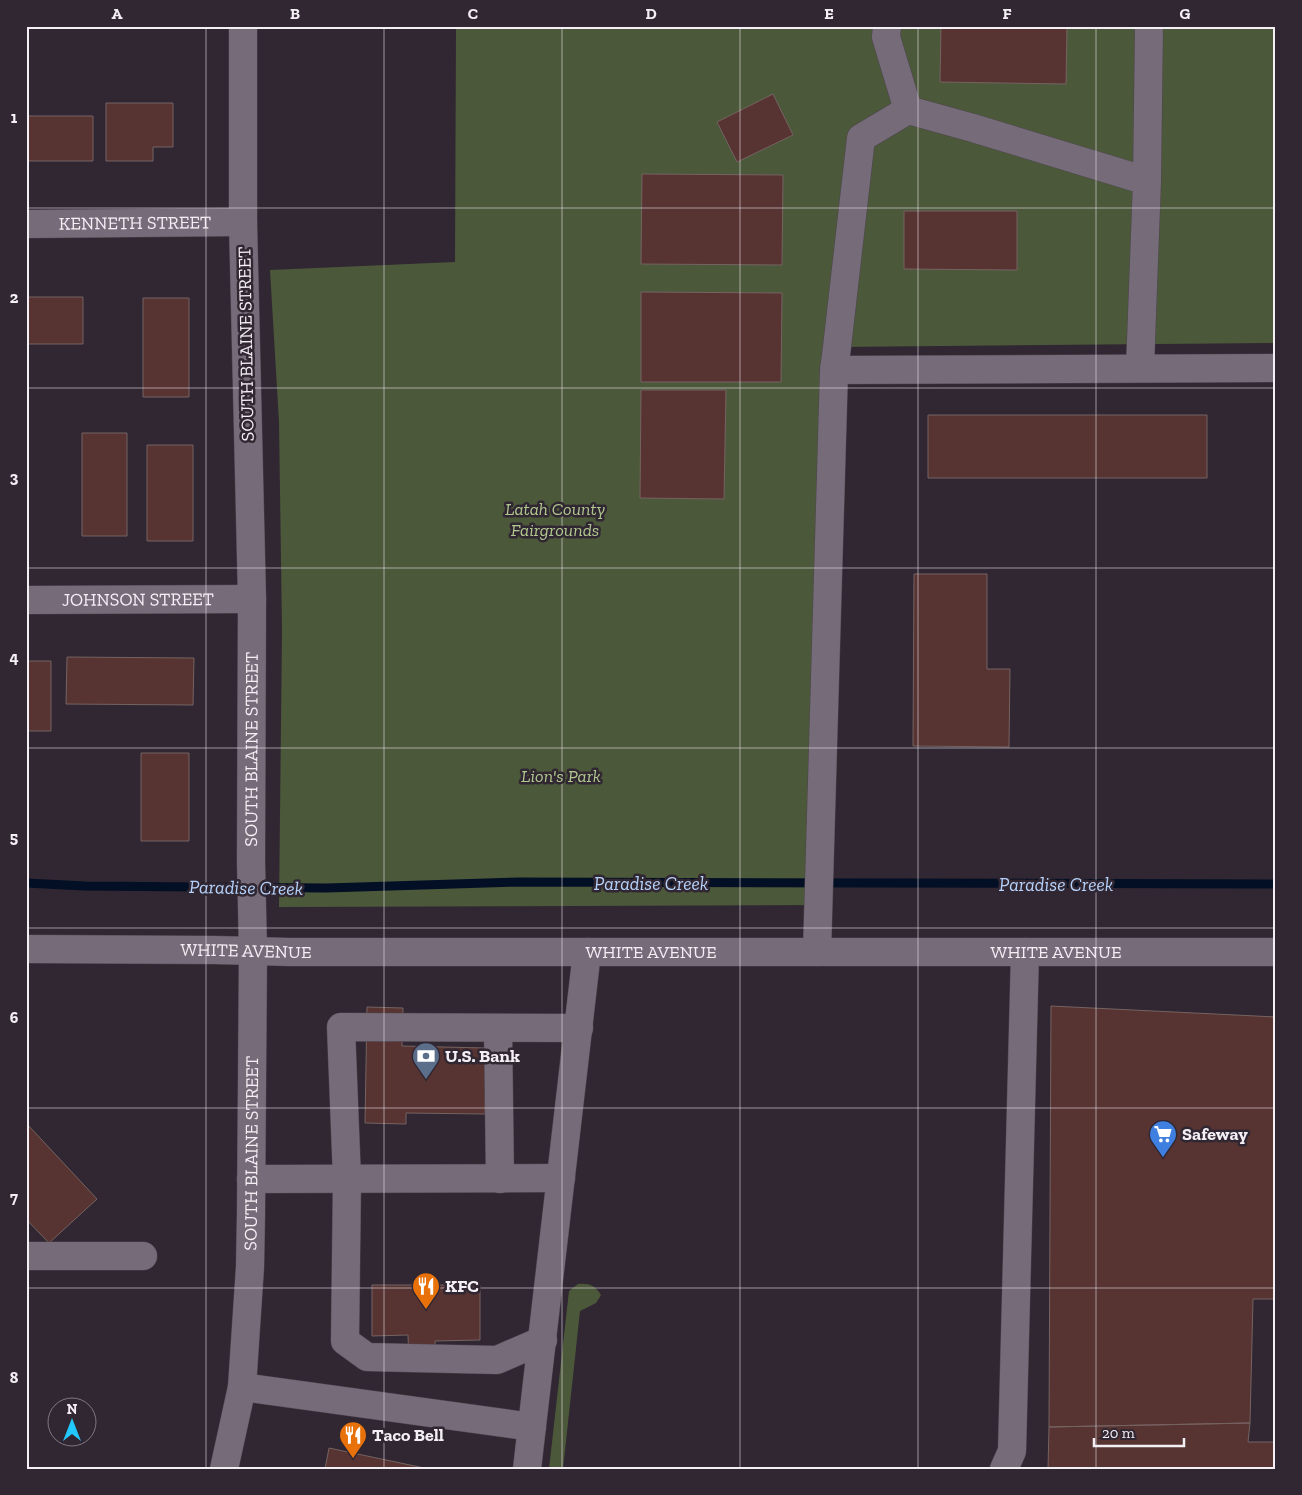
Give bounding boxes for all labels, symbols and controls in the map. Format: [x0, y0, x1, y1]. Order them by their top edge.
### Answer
text: A [112, 4, 123, 23]
text: B [290, 4, 300, 23]
text: C [468, 4, 478, 23]
text: D [645, 4, 657, 23]
text: E [824, 4, 834, 23]
text: F [1002, 4, 1012, 23]
text: G [1180, 4, 1191, 23]
text: 1 [11, 108, 18, 127]
street label: KENNETH STREET [59, 211, 211, 235]
street label: SOUTH BLAINE STREET [233, 247, 259, 441]
text: 2 [10, 288, 19, 307]
text: 3 [10, 468, 19, 487]
park label: Latah County Fairgrounds [505, 498, 605, 541]
street label: JOHNSON STREET [62, 588, 214, 611]
text: 4 [9, 648, 19, 667]
street label: SOUTH BLAINE STREET [240, 652, 263, 847]
park label: Lion's Park [521, 765, 601, 787]
text: 5 [10, 828, 18, 847]
water label: Paradise Creek [594, 872, 708, 895]
water label: Paradise Creek [999, 873, 1113, 896]
water label: Paradise Creek [189, 875, 303, 900]
street label: WHITE AVENUE [180, 939, 312, 963]
street label: WHITE AVENUE [585, 941, 717, 963]
street label: WHITE AVENUE [990, 941, 1122, 963]
text: 6 [10, 1008, 19, 1027]
bank icon: U.S. Bank [411, 1041, 441, 1080]
place label: U.S. Bank [445, 1045, 520, 1067]
street label: SOUTH BLAINE STREET [239, 1056, 263, 1251]
supermarket icon: Safeway [1148, 1119, 1178, 1158]
place label: Safeway [1182, 1123, 1248, 1145]
text: 7 [10, 1188, 18, 1207]
restaurant icon: KFC [411, 1271, 441, 1310]
place label: KFC [445, 1275, 479, 1297]
text: 8 [10, 1368, 19, 1387]
north arrow [48, 1398, 98, 1448]
text: N [67, 1401, 78, 1418]
scale bar [1094, 1415, 1184, 1447]
restaurant icon: Taco Bell [338, 1420, 368, 1459]
place label: Taco Bell [372, 1424, 444, 1446]
text: 20 m [1102, 1424, 1135, 1442]

